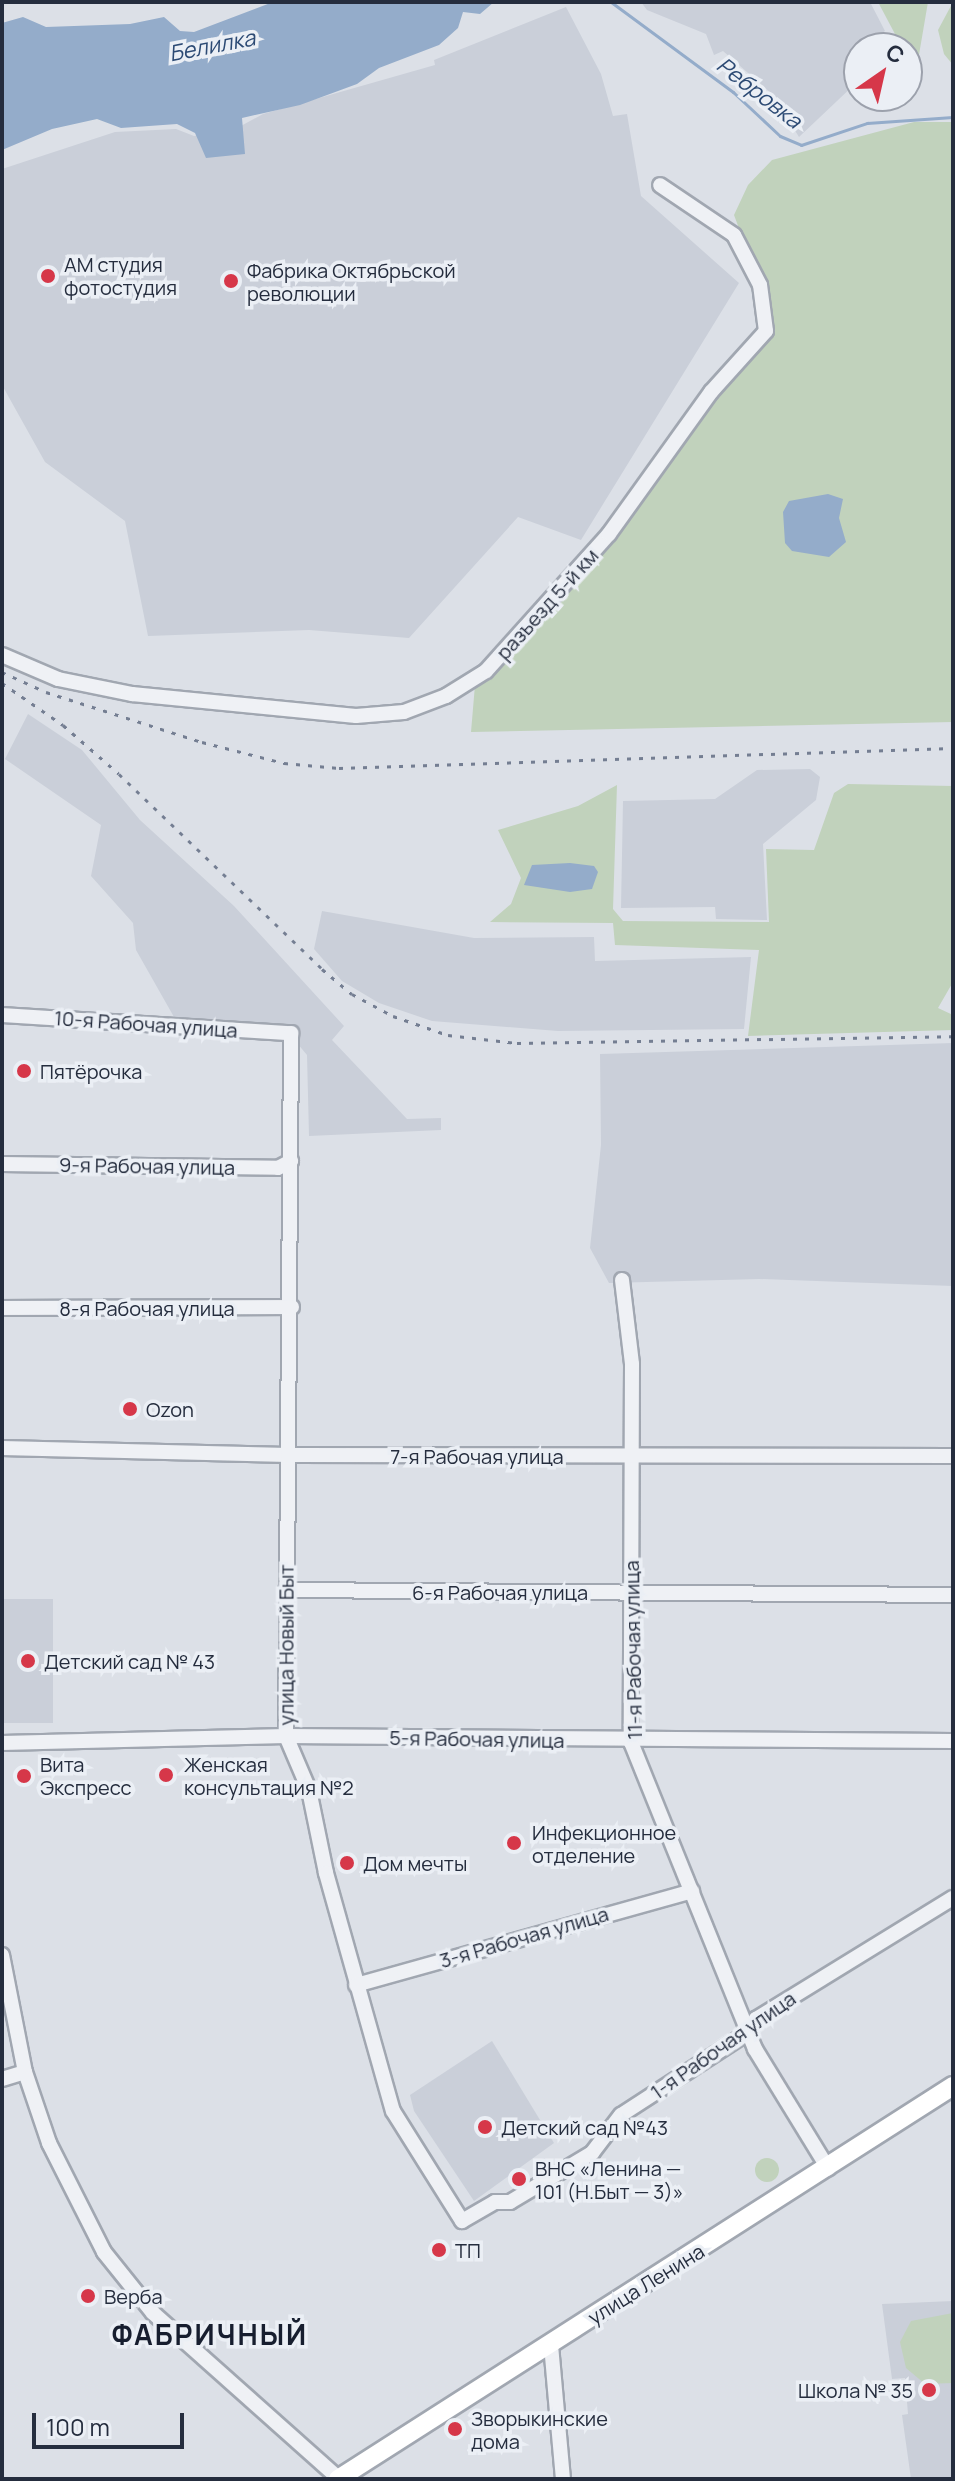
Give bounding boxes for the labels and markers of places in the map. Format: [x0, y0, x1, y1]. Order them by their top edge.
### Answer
place label: АМ студия фотостудия [64, 252, 177, 299]
place label: Фабрика Октябрьской революции [247, 258, 456, 305]
marker: АМ студия фотостудия [39, 267, 57, 285]
marker: Фабрика Октябрьской революции [222, 272, 240, 290]
place label: Пятёрочка [40, 1059, 142, 1083]
marker: Пятёрочка [15, 1062, 33, 1080]
place label: Ozon [146, 1397, 194, 1421]
marker: Ozon [121, 1400, 139, 1418]
place label: Детский сад № 43 [44, 1649, 215, 1673]
marker: Детский сад № 43 [19, 1652, 37, 1670]
place label: Вита Экспресс [40, 1752, 132, 1799]
place label: Женская консультация №2 [184, 1752, 354, 1799]
marker: Женская консультация №2 [155, 1764, 177, 1786]
marker: Вита Экспресс [15, 1767, 33, 1785]
place label: Инфекционное отделение [532, 1820, 676, 1867]
marker: Инфекционное отделение [503, 1832, 525, 1854]
place label: Дом мечты [363, 1851, 467, 1875]
marker: Дом мечты [338, 1854, 356, 1872]
place label: Детский сад №43 [501, 2115, 668, 2139]
marker: Детский сад №43 [476, 2118, 494, 2136]
place label: ВНС «Ленина — 101 (Н.Быт — 3)» [535, 2156, 684, 2203]
marker: ВНС «Ленина — 101 (Н.Быт — 3)» [510, 2170, 528, 2188]
place label: ТП [455, 2238, 481, 2262]
marker: ТП [430, 2241, 448, 2259]
place label: Верба [104, 2284, 163, 2308]
marker: Верба [79, 2287, 97, 2305]
place label: Школа № 35 [798, 2378, 913, 2402]
marker: Школа № 35 [920, 2381, 938, 2399]
place label: Зворыкинские дома [471, 2406, 608, 2453]
marker: Зворыкинские дома [446, 2420, 464, 2438]

